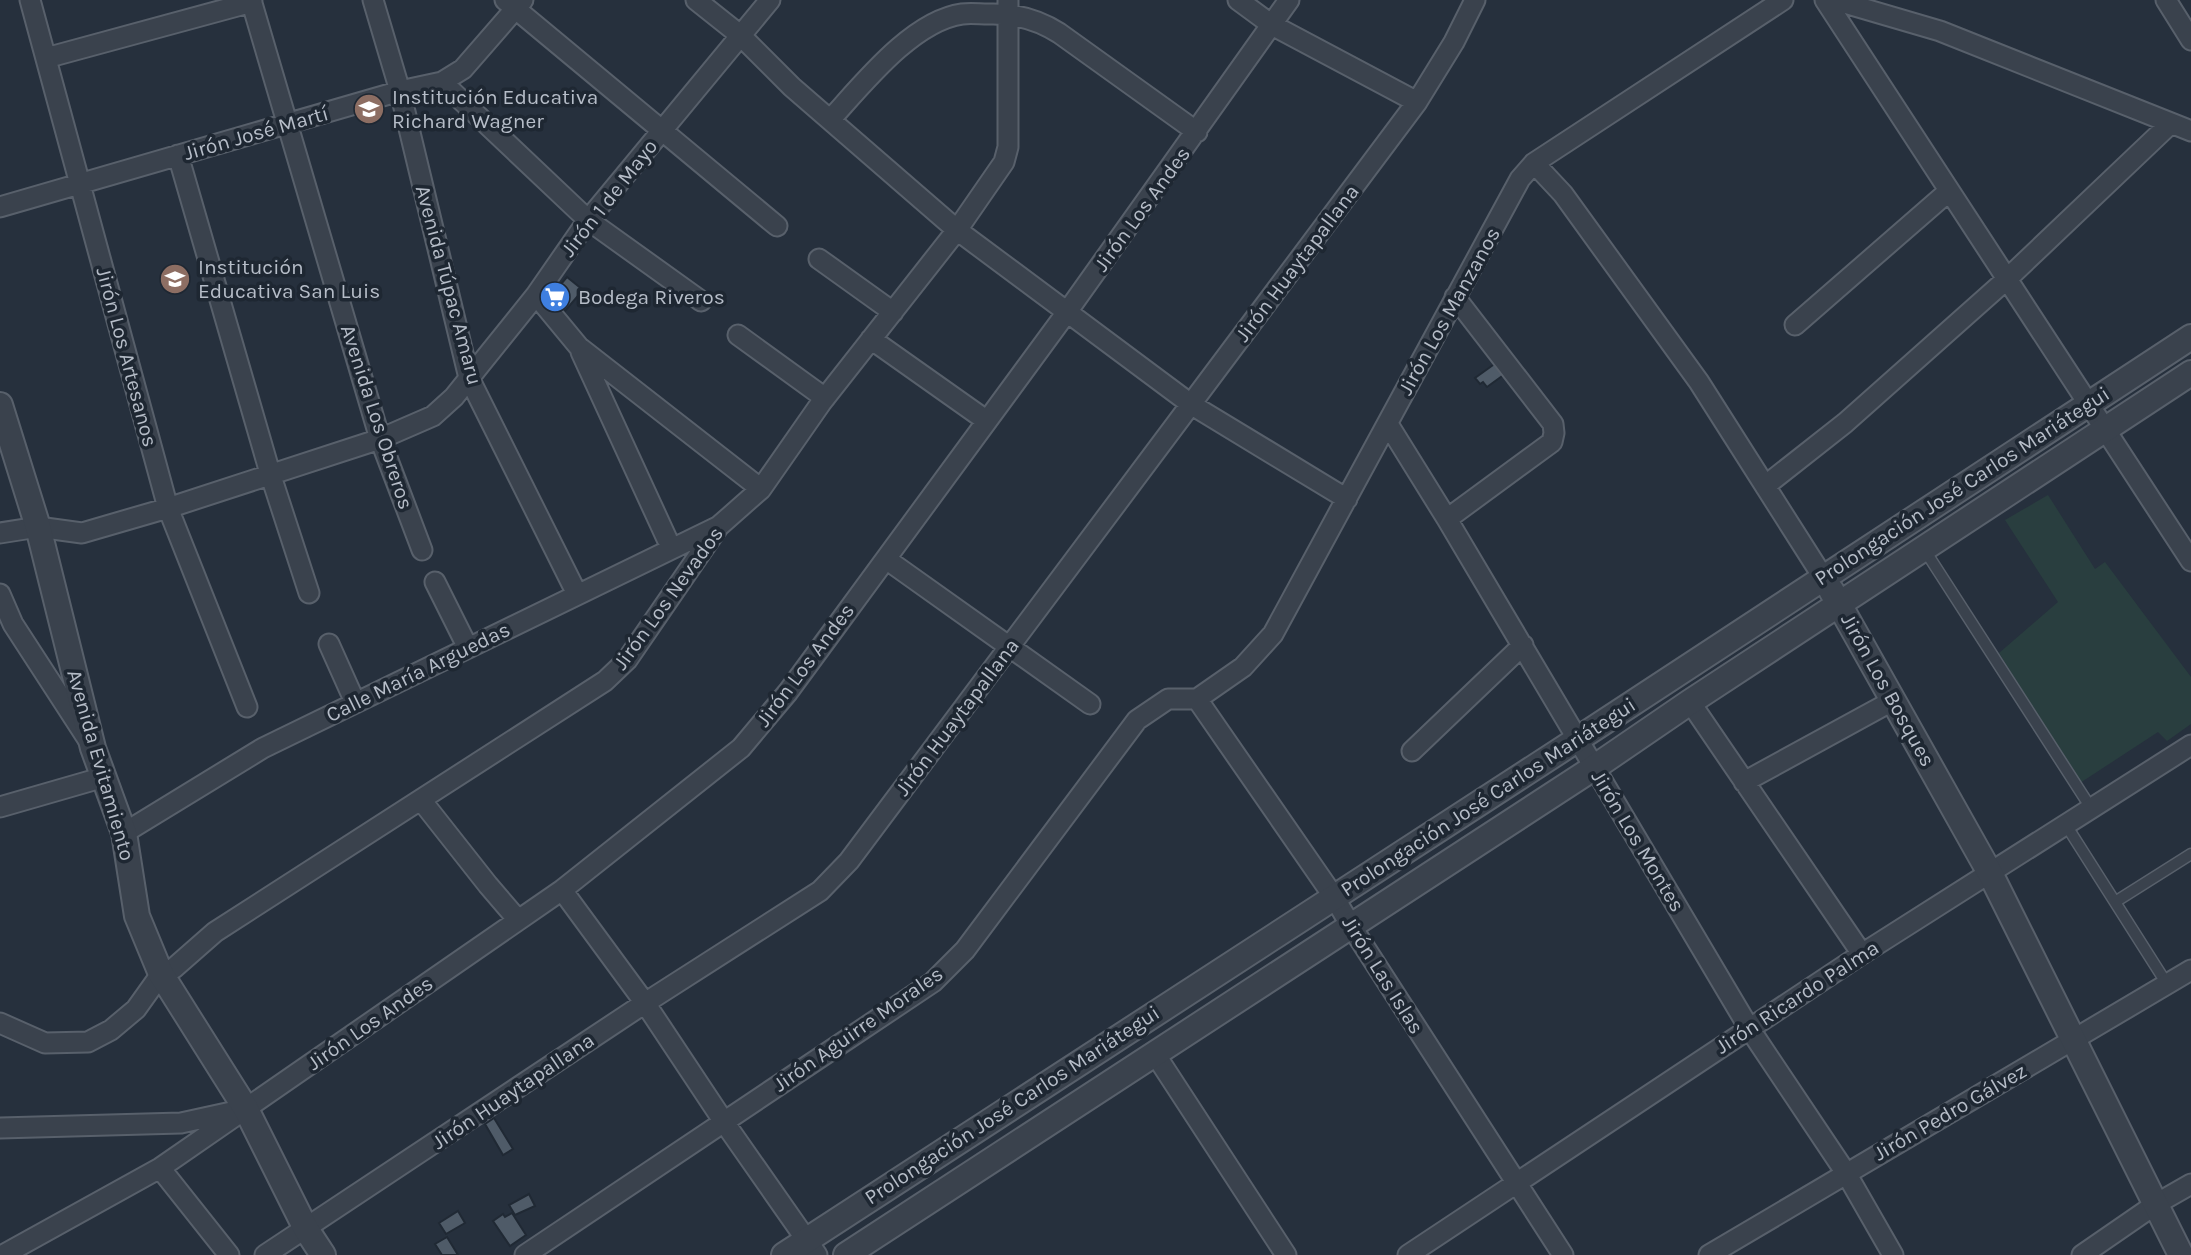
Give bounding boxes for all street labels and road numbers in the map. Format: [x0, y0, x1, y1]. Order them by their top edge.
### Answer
street label: Jirón José Martí [181, 101, 332, 165]
street label: Jirón 1 de Mayo [556, 135, 662, 261]
street label: Jirón Los Andes [1089, 142, 1195, 276]
street label: Jirón Huaytapallana [1230, 180, 1364, 346]
street label: Avenida Túpac Amaru [411, 182, 487, 388]
street label: Jirón Los Manzanos [1393, 223, 1505, 399]
street label: Jirón Los Artesanos [91, 265, 163, 449]
street label: Avenida Los Obreros [336, 322, 418, 512]
street label: Prolongación José Carlos Mariátegui [1810, 381, 2114, 591]
street label: Jirón Los Nevados [608, 522, 728, 674]
street label: Jirón Los Andes [751, 599, 859, 731]
street label: Jirón Los Bosques [1836, 609, 1940, 771]
street label: Calle María Arguedas [322, 617, 514, 727]
street label: Jirón Huaytapallana [890, 634, 1024, 800]
street label: Avenida Evitamiento [62, 667, 140, 863]
street label: Prolongación José Carlos Mariátegui [1336, 692, 1640, 902]
street label: Jirón Los Montes [1586, 766, 1690, 916]
street label: Jirón Las Islas [1337, 912, 1429, 1038]
street label: Jirón Ricardo Palma [1711, 935, 1883, 1059]
street label: Jirón Aguirre Morales [769, 961, 947, 1097]
street label: Jirón Los Andes [303, 971, 437, 1075]
street label: Prolongación José Carlos Mariátegui [860, 1000, 1164, 1210]
street label: Jirón Huaytapallana [427, 1028, 599, 1154]
street label: Jirón Pedro Gálvez [1869, 1058, 2031, 1166]

